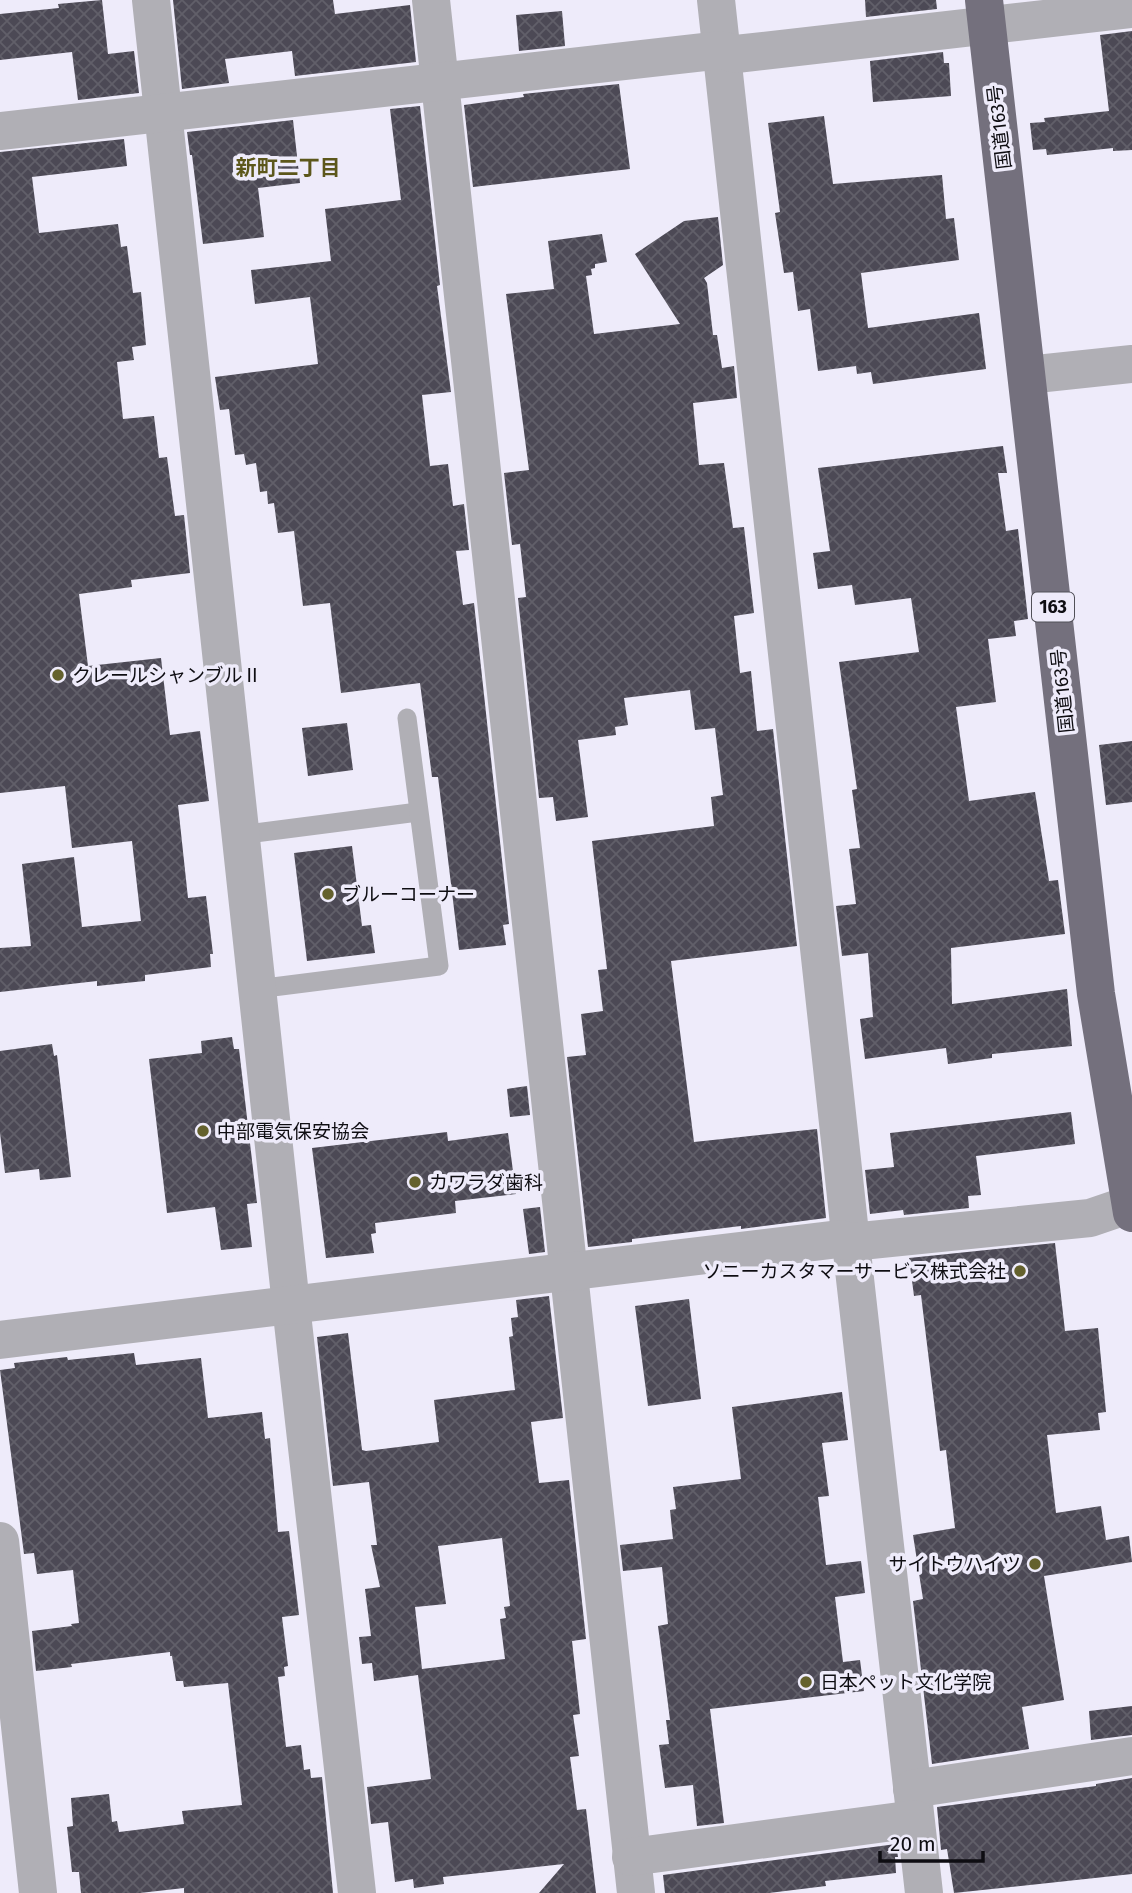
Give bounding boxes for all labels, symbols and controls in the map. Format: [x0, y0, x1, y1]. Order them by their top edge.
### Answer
street label: 国道163号 [983, 84, 1016, 170]
district label: 新町二丁目 [236, 155, 341, 181]
road number: 163 [1032, 592, 1074, 622]
street label: 国道163号 [1047, 648, 1078, 734]
place label: クレールシャンブルⅡ [72, 664, 261, 687]
marker: クレールシャンブルⅡ [50, 667, 66, 683]
place label: ブルーコーナー [342, 883, 475, 906]
marker: ブルーコーナー [320, 886, 336, 902]
place label: 中部電気保安協会 [217, 1120, 369, 1143]
marker: 中部電気保安協会 [195, 1123, 211, 1139]
place label: カワラダ歯科 [429, 1171, 543, 1194]
marker: カワラダ歯科 [407, 1174, 423, 1190]
place label: ソニーカスタマーサービス株式会社 [702, 1260, 1006, 1283]
marker: ソニーカスタマーサービス株式会社 [1012, 1263, 1028, 1279]
place label: サイトウハイツ [888, 1553, 1021, 1576]
marker: サイトウハイツ [1027, 1556, 1043, 1572]
place label: 日本ペット文化学院 [820, 1671, 991, 1694]
marker: 日本ペット文化学院 [798, 1674, 814, 1690]
scale bar [880, 1820, 983, 1864]
text: 20 m [890, 1831, 936, 1857]

